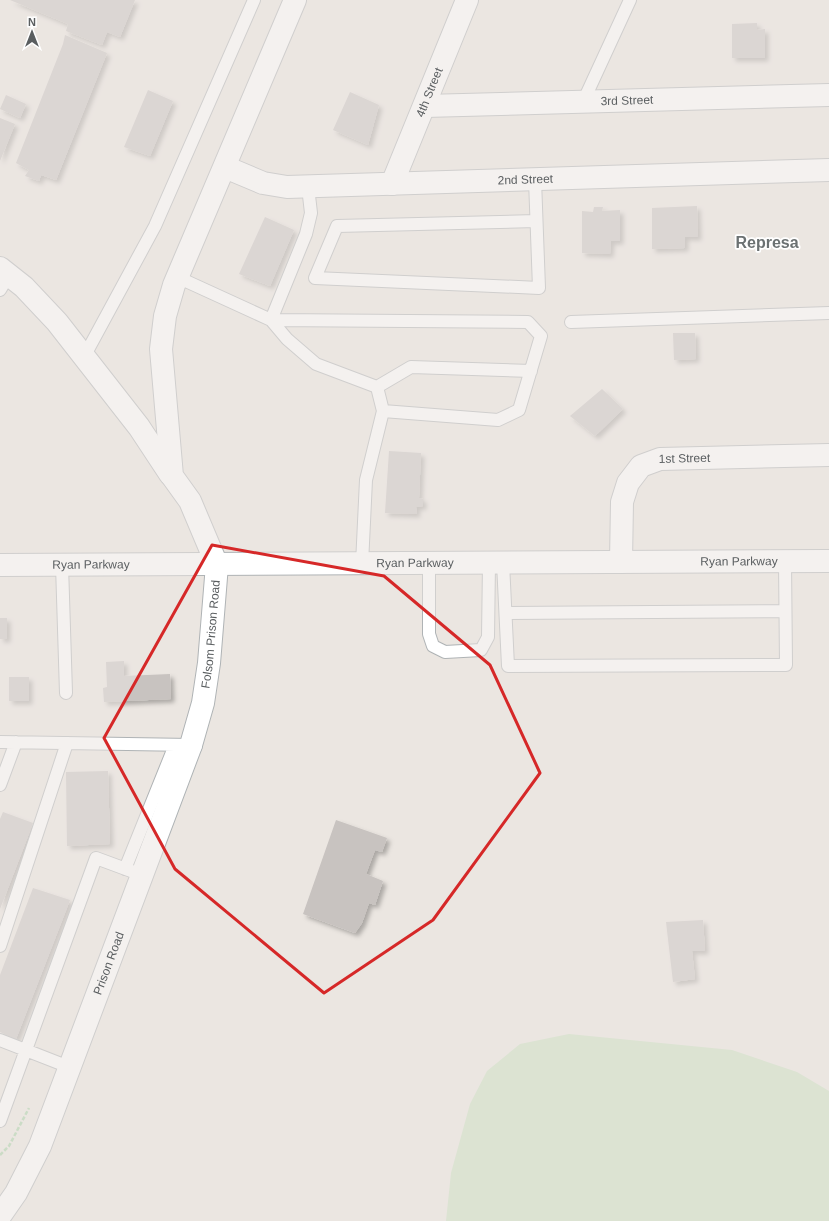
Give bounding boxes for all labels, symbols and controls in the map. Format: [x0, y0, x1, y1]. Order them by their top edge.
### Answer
north arrow [12, 12, 52, 52]
text: N [28, 16, 36, 28]
street label: 4th Street [413, 65, 446, 119]
street label: 3rd Street [600, 93, 654, 108]
street label: 2nd Street [497, 172, 554, 187]
district label: Represa [735, 234, 799, 251]
street label: 1st Street [659, 451, 711, 466]
street label: Ryan Parkway [700, 554, 778, 569]
street label: Ryan Parkway [376, 556, 454, 570]
street label: Ryan Parkway [52, 557, 130, 572]
street label: Folsom Prison Road [198, 579, 223, 689]
street label: Prison Road [91, 930, 127, 997]

